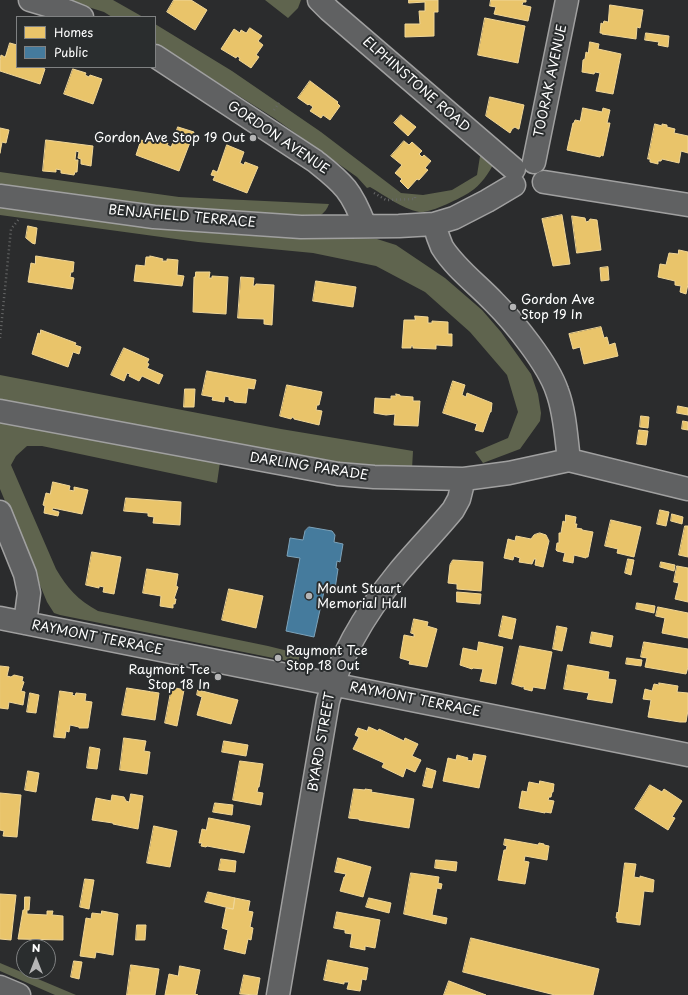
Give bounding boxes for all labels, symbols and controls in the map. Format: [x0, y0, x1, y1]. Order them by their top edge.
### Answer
legend [16, 16, 156, 68]
text: Homes [54, 23, 93, 41]
street label: TOORAK AVENUE [531, 23, 571, 139]
street label: ELPHINSTONE ROAD [359, 34, 473, 136]
text: Public [54, 43, 88, 61]
street label: GORDON AVENUE [224, 98, 332, 178]
place label: Gordon Ave Stop 19 Out [94, 130, 245, 146]
marker: Gordon Ave Stop 19 Out [248, 133, 258, 143]
street label: BENJAFIELD TERRACE [108, 203, 256, 231]
place label: Gordon Ave Stop 19 In [521, 292, 595, 323]
marker: Gordon Ave Stop 19 In [508, 302, 518, 312]
street label: DARLING PARADE [249, 450, 369, 484]
place label: Mount Stuart Memorial Hall [317, 581, 407, 612]
marker: Mount Stuart Memorial Hall [304, 591, 314, 601]
street label: RAYMONT TERRACE [30, 618, 164, 658]
place label: Raymont Tce Stop 18 Out [286, 643, 368, 674]
marker: Raymont Tce Stop 18 Out [273, 653, 283, 663]
place label: Raymont Tce Stop 18 In [128, 662, 210, 693]
marker: Raymont Tce Stop 18 In [213, 672, 223, 682]
street label: RAYMONT TERRACE [348, 680, 482, 720]
street label: BYARD STREET [306, 691, 338, 793]
north arrow [16, 939, 56, 979]
text: N [32, 939, 40, 956]

